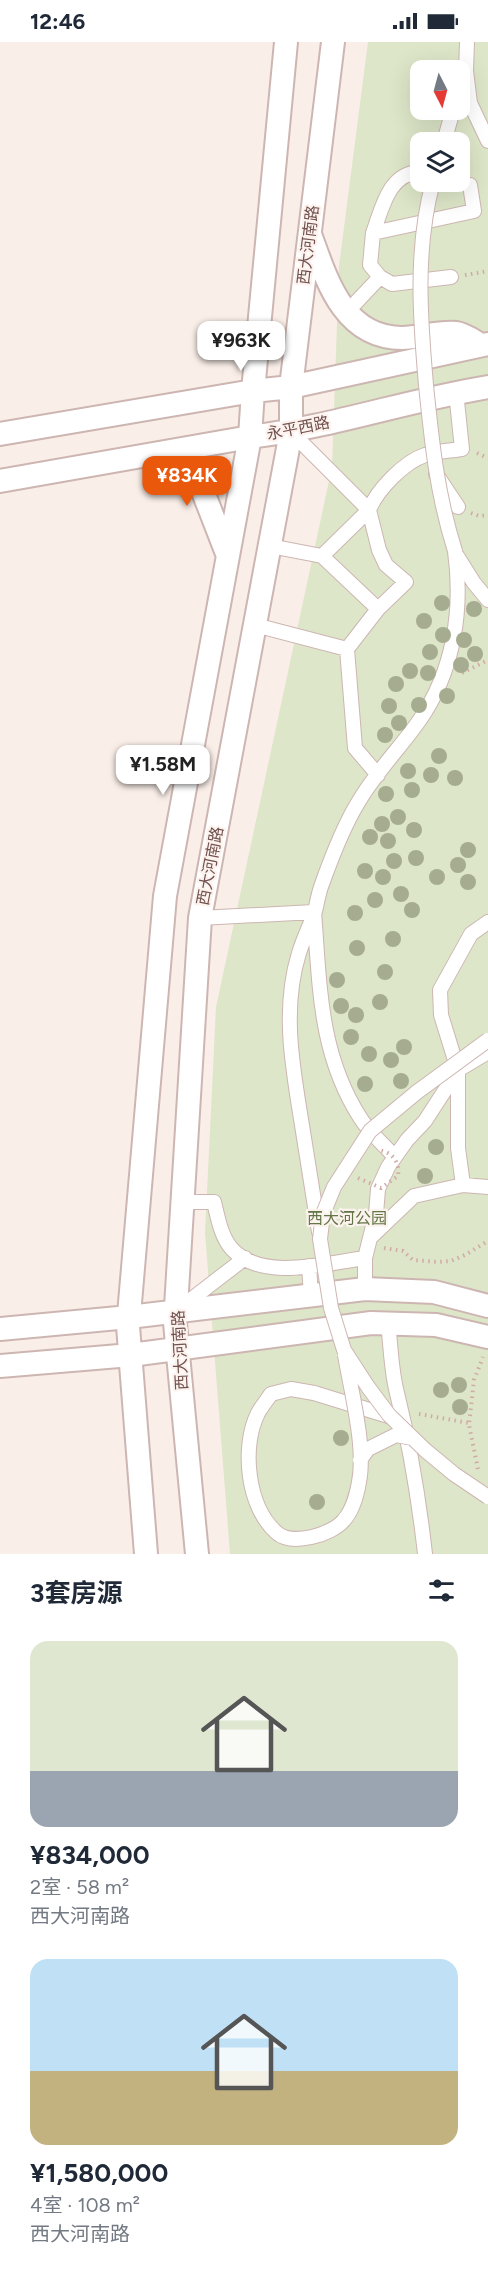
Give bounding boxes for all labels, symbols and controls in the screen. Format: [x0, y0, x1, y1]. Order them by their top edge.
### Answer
text: 12:46 [30, 8, 85, 35]
north arrow [410, 60, 470, 120]
map controls [410, 60, 470, 192]
button: layers [410, 132, 470, 192]
street label: 西大河南路 [294, 204, 322, 286]
pin: ¥963K [199, 321, 283, 372]
text: ¥963K [211, 328, 271, 352]
street label: 永平西路 [265, 413, 331, 443]
pin: ¥834K [145, 456, 229, 507]
text: ¥834K [156, 463, 218, 487]
pin: ¥1.58M [114, 745, 212, 796]
text: ¥1.58M [130, 752, 196, 776]
street label: 西大河南路 [193, 825, 227, 907]
park label: 西大河公园 [307, 1209, 387, 1228]
street label: 西大河南路 [168, 1310, 192, 1390]
icon: filters [425, 1574, 458, 1607]
text: 3套房源 [30, 1577, 122, 1609]
icon: home [190, 1680, 298, 1788]
text: ¥834,000 [30, 1839, 150, 1871]
text: 2室 · 58 m² [30, 1875, 129, 1899]
text: 西大河南路 [30, 1904, 130, 1928]
icon: home [190, 1998, 298, 2106]
text: ¥1,580,000 [30, 2157, 168, 2189]
text: 4室 · 108 m² [30, 2193, 140, 2217]
text: 西大河南路 [30, 2222, 130, 2246]

